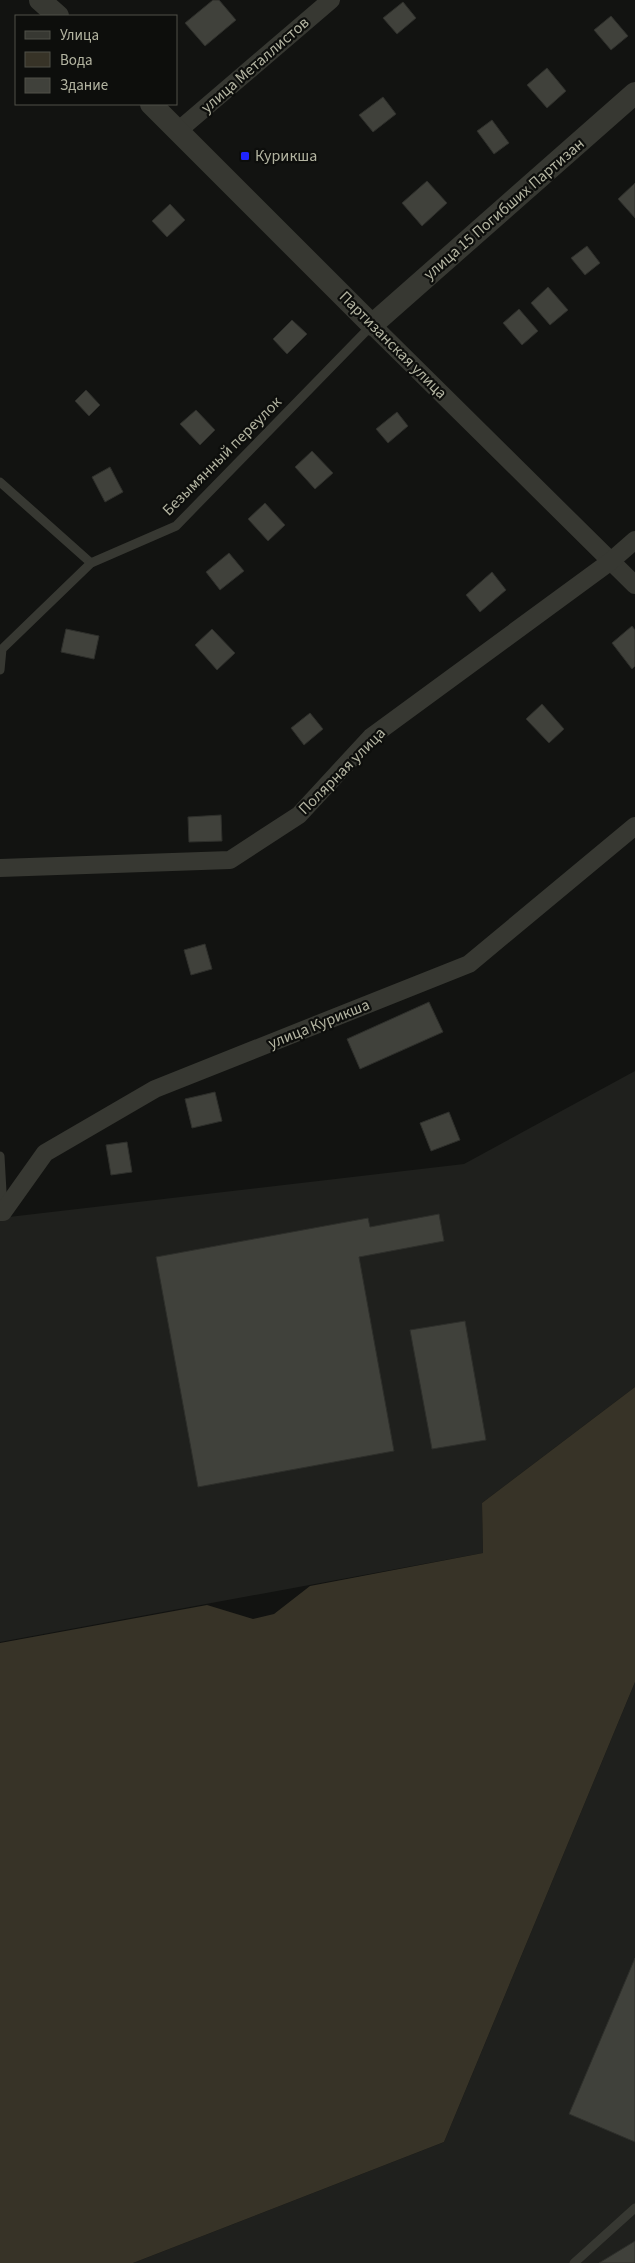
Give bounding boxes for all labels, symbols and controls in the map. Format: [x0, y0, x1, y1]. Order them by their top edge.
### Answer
street label: улица Металлистов [196, 12, 314, 118]
legend [15, 15, 178, 105]
text: Улица [60, 25, 99, 46]
text: Вода [60, 50, 93, 71]
text: Здание [60, 75, 108, 96]
street label: улица 15 Погибших Партизан [419, 133, 589, 285]
place label: Курикша [255, 145, 317, 167]
marker: Курикша [239, 150, 251, 162]
street label: Партизанская улица [334, 286, 452, 404]
street label: Безымянный переулок [157, 391, 287, 521]
street label: Полярная улица [294, 723, 390, 819]
street label: улица Курикша [265, 994, 373, 1054]

